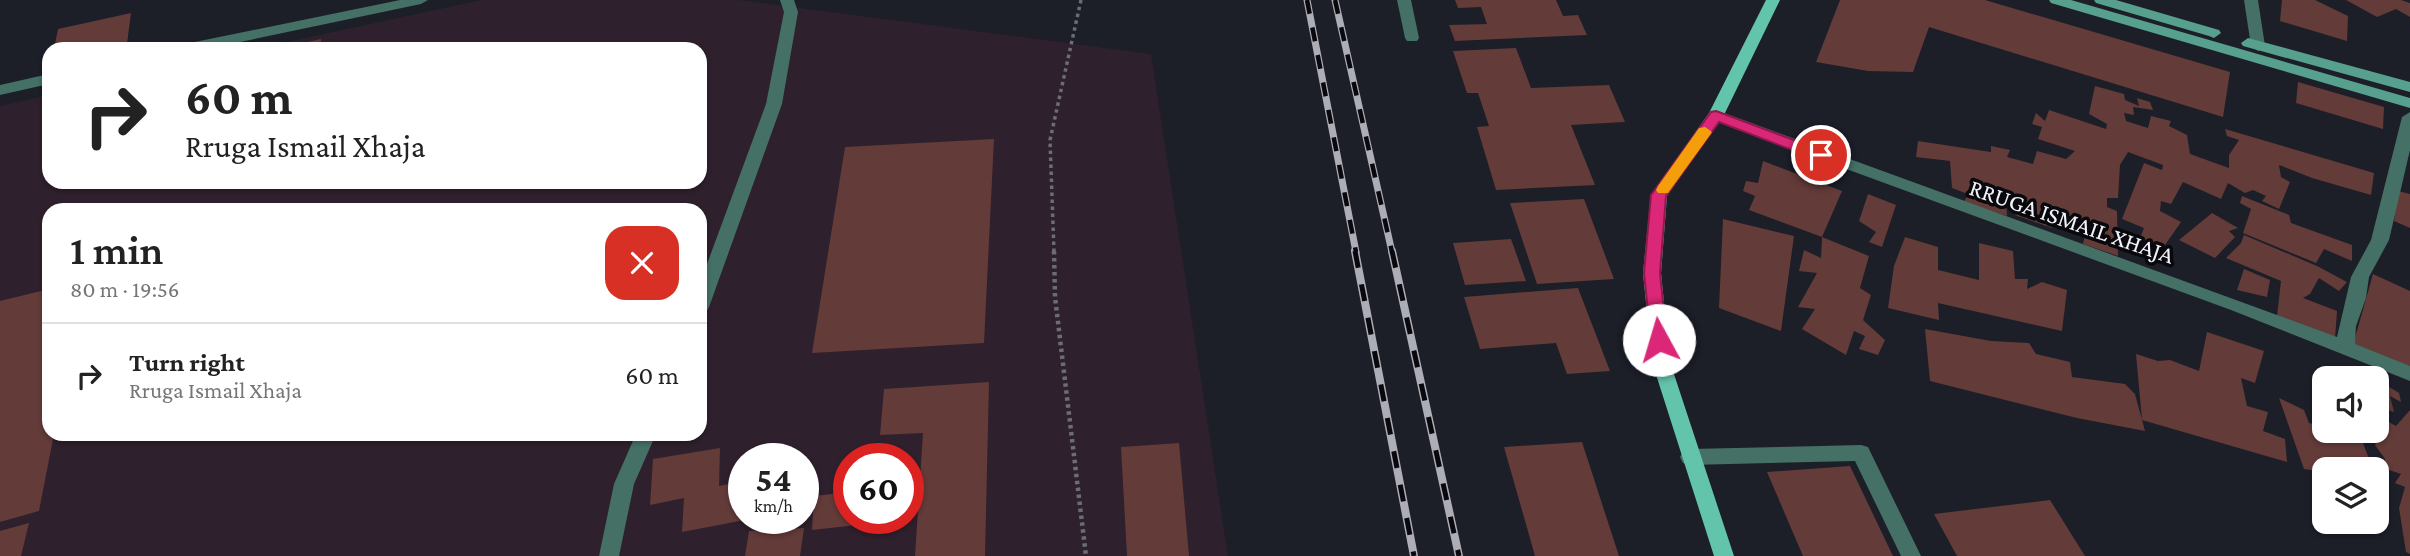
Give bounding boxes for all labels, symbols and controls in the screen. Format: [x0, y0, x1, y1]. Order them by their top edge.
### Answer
icon: right [70, 70, 161, 161]
text: 60 m [185, 70, 292, 125]
pin [1791, 125, 1851, 185]
text: Rruga Ismail Xhaja [185, 128, 426, 164]
icon: arrive [1802, 136, 1840, 174]
street label: RRUGA ISMAIL XHAJA [1966, 173, 2178, 269]
text: 1 min [70, 226, 163, 273]
button: close [605, 226, 679, 300]
text: 80 m · 19:56 [70, 276, 179, 302]
position arrow [1622, 303, 1696, 377]
text: Turn right [129, 348, 245, 377]
icon: right [70, 357, 108, 395]
text: 60 m [625, 361, 679, 390]
map controls [2312, 366, 2389, 534]
button: sound [2312, 366, 2389, 443]
text: Rruga Ismail Xhaja [129, 377, 302, 403]
speed limit sign: 60 [833, 443, 924, 534]
button: layers [2312, 457, 2389, 534]
text: 54 [755, 460, 792, 499]
text: km/h [754, 496, 793, 516]

